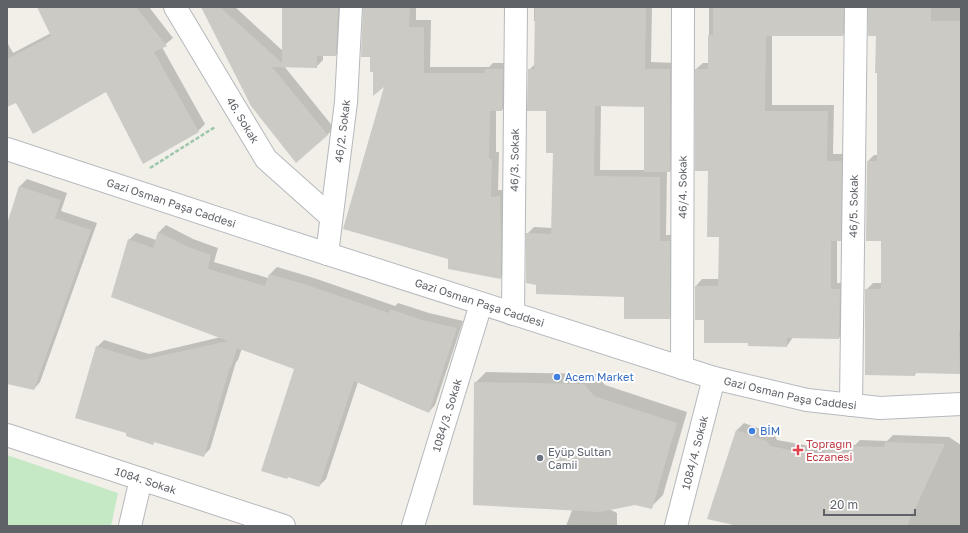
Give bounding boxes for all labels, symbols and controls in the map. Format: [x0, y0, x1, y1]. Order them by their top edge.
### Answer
street label: 46. Sokak [224, 95, 262, 145]
street label: 46/2. Sokak [332, 99, 352, 163]
street label: 46/3. Sokak [507, 128, 521, 192]
street label: 46/4. Sokak [675, 155, 689, 219]
street label: 46/5. Sokak [846, 174, 860, 238]
street label: Gazi Osman Paşa Caddesi [105, 175, 238, 230]
street label: Gazi Osman Paşa Caddesi [413, 275, 546, 329]
place label: Acem Market [565, 370, 634, 383]
marker: Acem Market [552, 372, 562, 382]
street label: Gazi Osman Paşa Caddesi [723, 374, 857, 411]
street label: 1084/3. Sokak [429, 377, 464, 453]
street label: 1084/4. Sokak [679, 414, 710, 491]
place label: BİM [760, 424, 780, 437]
marker: BİM [747, 426, 757, 436]
place label: Toprağın Eczanesi [806, 437, 852, 463]
place label: Eyüp Sultan Camii [548, 445, 611, 471]
marker: Toprağın Eczanesi [793, 445, 803, 455]
marker: Eyüp Sultan Camii [535, 453, 545, 463]
street label: 1084. Sokak [113, 464, 178, 496]
scale bar [824, 491, 915, 517]
text: 20 m [830, 497, 858, 512]

